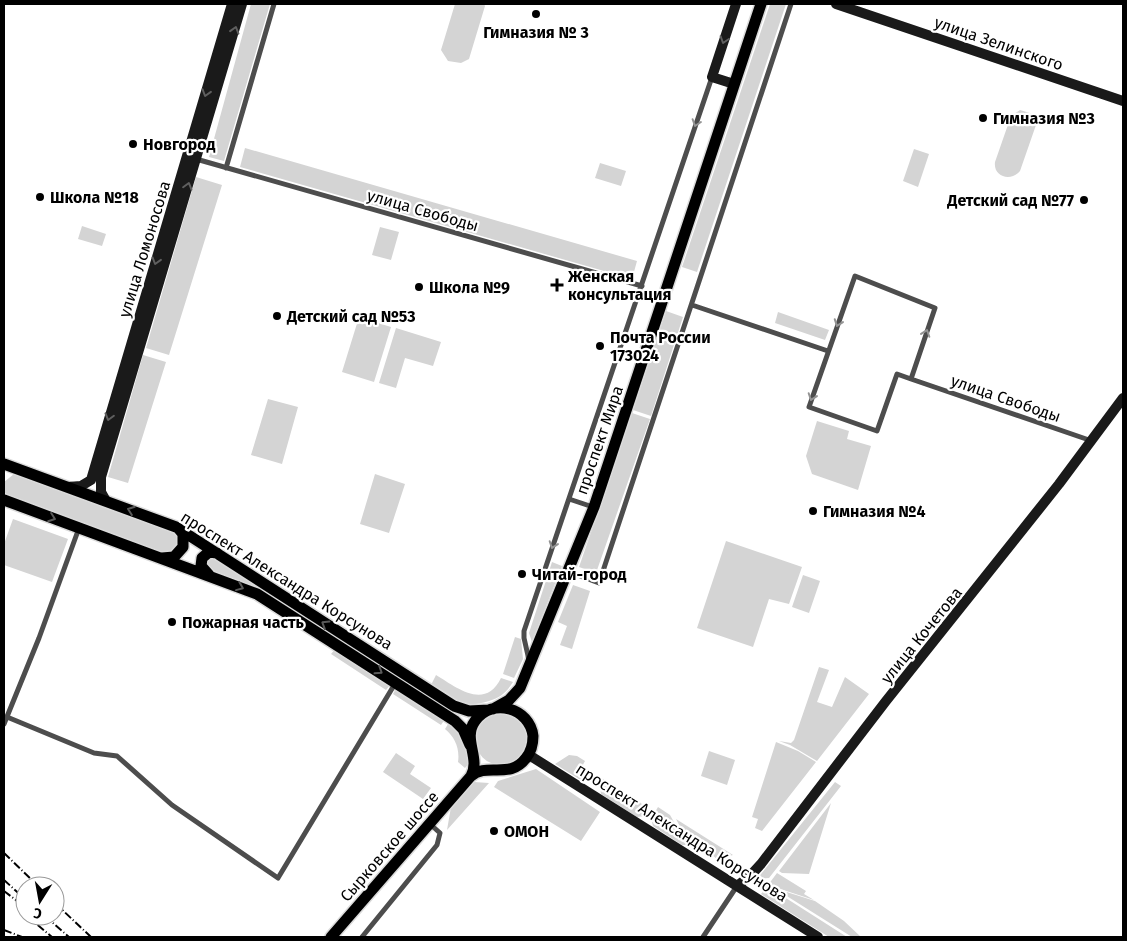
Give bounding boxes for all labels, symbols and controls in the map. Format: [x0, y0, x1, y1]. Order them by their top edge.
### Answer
marker: Гимназия № 3 [530, 8, 542, 20]
street label: улица Зелинского [932, 13, 1066, 74]
place label: Гимназия № 3 [483, 23, 589, 42]
one-way arrow [229, 26, 239, 35]
one-way arrow [719, 36, 729, 44]
one-way arrow [201, 88, 211, 96]
place label: Гимназия №3 [993, 109, 1095, 128]
marker: Гимназия №3 [977, 112, 989, 124]
one-way arrow [692, 118, 702, 127]
place label: Новгород [143, 135, 216, 154]
marker: Новгород [127, 138, 139, 150]
street label: улица Ломоносова [115, 179, 174, 320]
one-way arrow [183, 182, 193, 190]
street label: улица Свободы [365, 186, 481, 235]
place label: Школа №18 [50, 188, 139, 207]
marker: Школа №18 [34, 191, 46, 203]
place label: Детский сад №77 [946, 191, 1074, 210]
marker: Детский сад №77 [1078, 194, 1090, 206]
one-way arrow [151, 257, 161, 265]
place label: Женская консультация [567, 267, 671, 304]
place label: Школа №9 [429, 278, 510, 297]
marker: Женская консультация [550, 278, 564, 292]
marker: Школа №9 [413, 281, 425, 293]
place label: Детский сад №53 [286, 307, 416, 326]
marker: Детский сад №53 [271, 310, 283, 322]
one-way arrow [834, 318, 844, 327]
place label: Почта России 173024 [610, 328, 711, 365]
one-way arrow [921, 329, 931, 337]
marker: Почта России 173024 [594, 340, 606, 352]
street label: улица Свободы [948, 371, 1063, 426]
street label: проспект Мира [572, 383, 627, 497]
one-way arrow [808, 392, 818, 401]
one-way arrow [105, 412, 115, 420]
place label: Гимназия №4 [823, 502, 926, 521]
marker: Гимназия №4 [807, 505, 819, 517]
one-way arrow [127, 506, 135, 516]
street label: проспект Александра Корсунова [177, 507, 396, 654]
one-way arrow [47, 512, 55, 522]
one-way arrow [549, 540, 559, 549]
place label: Читай-город [532, 565, 627, 584]
marker: Читай-город [516, 568, 528, 580]
one-way arrow [236, 581, 244, 591]
street label: улица Кочетова [877, 583, 966, 687]
place label: Пожарная часть [182, 613, 305, 632]
marker: Пожарная часть [166, 616, 178, 628]
one-way arrow [321, 620, 330, 630]
one-way arrow [373, 665, 383, 674]
street label: проспект Александра Корсунова [572, 759, 791, 906]
street label: Сырковское шоссе [336, 787, 442, 905]
place label: ОМОН [504, 822, 549, 841]
marker: ОМОН [488, 825, 500, 837]
north arrow [15, 876, 65, 926]
text: С [32, 904, 43, 922]

